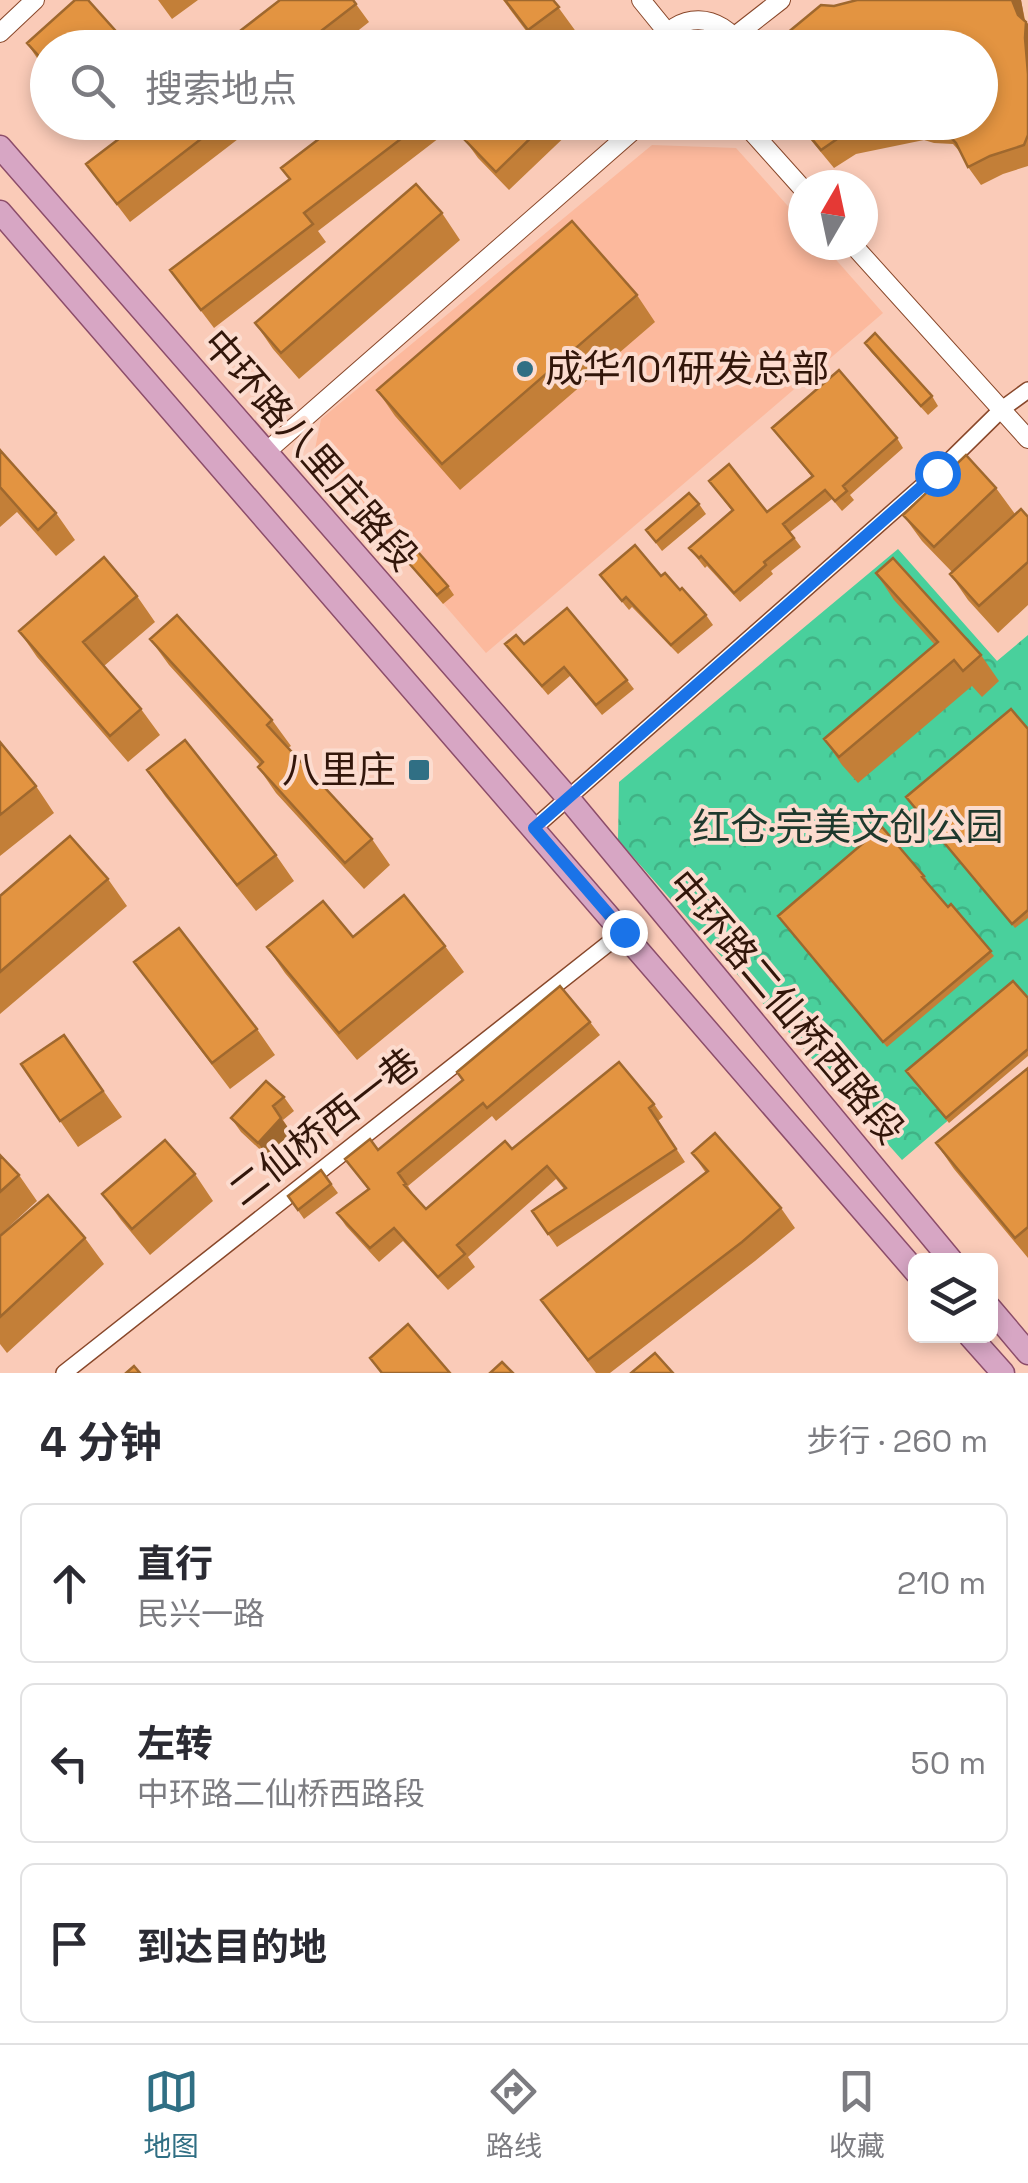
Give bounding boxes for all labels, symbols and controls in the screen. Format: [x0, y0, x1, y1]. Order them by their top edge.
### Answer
search box [30, 30, 998, 140]
icon: search [65, 58, 120, 113]
text: 搜索地点 [145, 65, 297, 113]
north arrow [788, 170, 878, 260]
street label: 中环路八里庄路段 [192, 320, 428, 580]
place label: 成华101研发总部 [545, 345, 829, 393]
marker: 成华101研发总部 [514, 358, 536, 380]
route start [915, 451, 961, 497]
place label: 八里庄 [282, 746, 396, 794]
marker: 八里庄 [406, 757, 432, 783]
park label: 红仓·完美文创公园 [692, 803, 1004, 851]
street label: 中环路二仙桥西路段 [658, 861, 914, 1153]
route end [602, 910, 648, 956]
street label: 二仙桥西一巷 [219, 1038, 429, 1216]
map controls [908, 1253, 998, 1343]
button: layers [908, 1253, 998, 1343]
text: 4 分钟 [40, 1416, 161, 1469]
text: 步行 · 260 m [806, 1421, 988, 1461]
text: 直行 [137, 1540, 213, 1588]
icon: ahead [42, 1556, 97, 1611]
text: 210 m [897, 1563, 986, 1603]
text: 民兴一路 [137, 1594, 265, 1634]
text: 左转 [137, 1720, 213, 1768]
icon: left [42, 1736, 97, 1791]
text: 50 m [911, 1743, 986, 1783]
text: 中环路二仙桥西路段 [137, 1774, 425, 1814]
icon: arrive [42, 1916, 97, 1971]
text: 到达目的地 [137, 1923, 327, 1971]
tab: 地图 [143, 2064, 199, 2164]
tab: 路线 [486, 2064, 542, 2164]
tab: 收藏 [829, 2064, 885, 2164]

